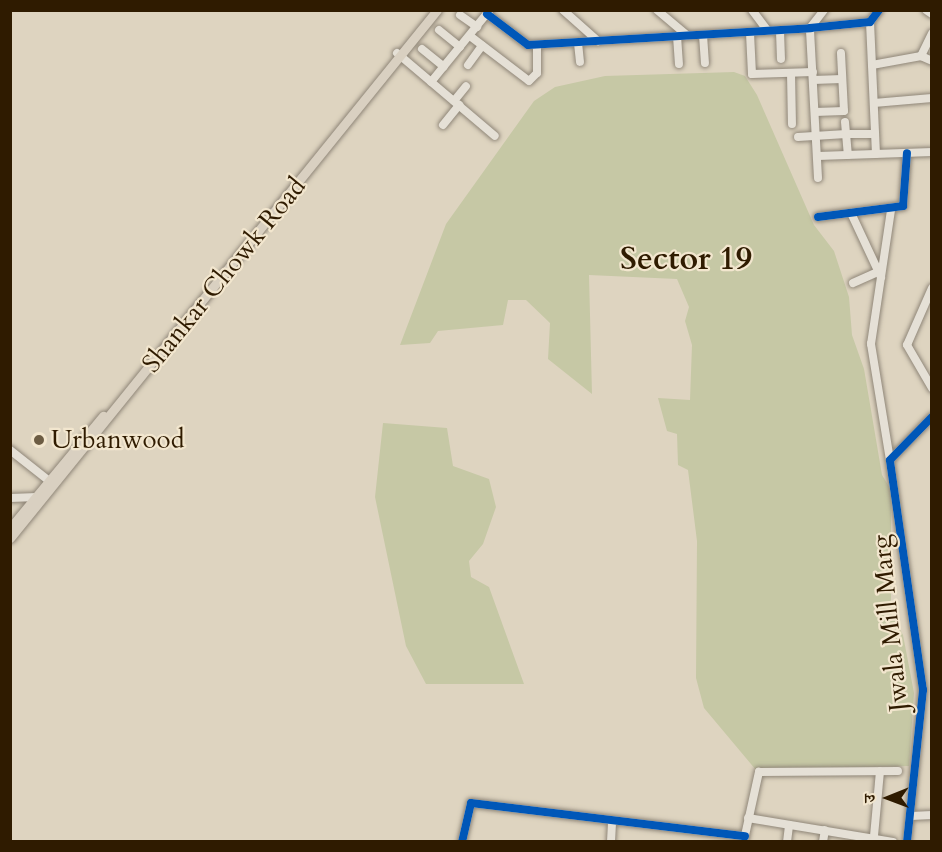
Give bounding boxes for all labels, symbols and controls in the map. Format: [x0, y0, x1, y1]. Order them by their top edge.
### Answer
street label: Shankar Chowk Road [136, 171, 312, 379]
district label: Sector 19 [620, 240, 752, 278]
place label: Urbanwood [51, 424, 184, 456]
marker: Urbanwood [32, 433, 46, 447]
street label: Jwala Mill Marg [865, 533, 915, 713]
north arrow [858, 768, 918, 828]
text: उ [859, 794, 881, 803]

